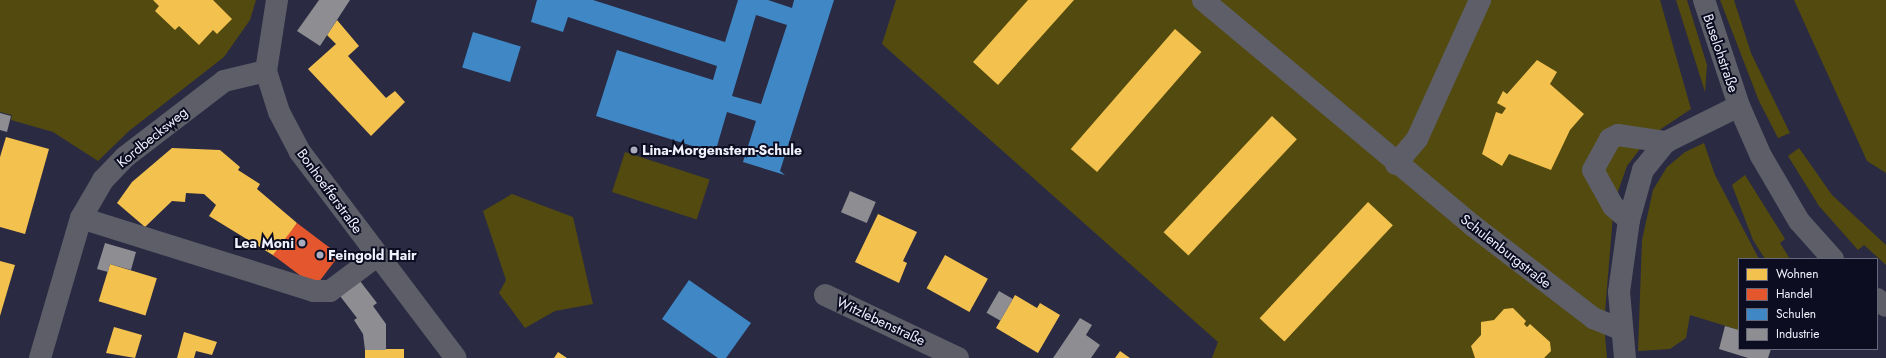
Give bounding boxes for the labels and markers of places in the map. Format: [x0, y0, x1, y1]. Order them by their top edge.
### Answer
place label: Lina-Morgenstern-Schule [642, 142, 802, 158]
marker: Lina-Morgenstern-Schule [629, 145, 639, 155]
place label: Lea Moni [234, 235, 294, 251]
marker: Lea Moni [297, 238, 307, 248]
place label: Feingold Hair [328, 247, 417, 263]
marker: Feingold Hair [315, 250, 325, 260]

